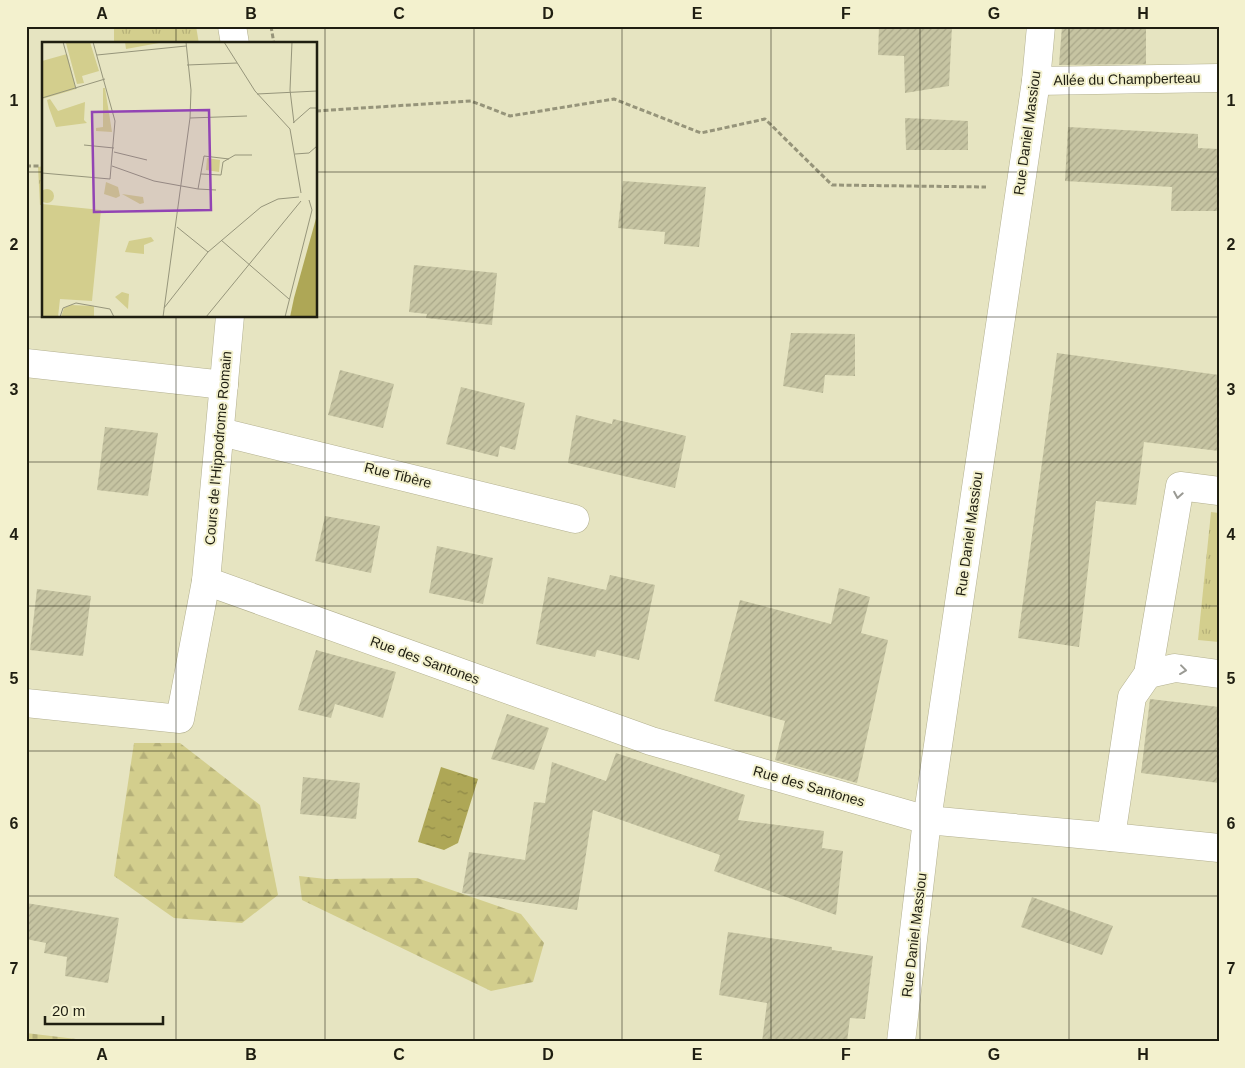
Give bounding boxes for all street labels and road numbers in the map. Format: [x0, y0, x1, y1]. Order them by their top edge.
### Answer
street label: Rue Daniel Massiou [1010, 70, 1044, 196]
street label: Allée du Champberteau [1053, 70, 1201, 88]
street label: Cours de l'Hippodrome Romain [202, 350, 234, 546]
street label: Rue Tibère [363, 459, 433, 491]
street label: Rue Daniel Massiou [952, 471, 986, 597]
street label: Rue des Santones [368, 633, 482, 687]
street label: Rue des Santones [751, 762, 867, 810]
street label: Rue Daniel Massiou [898, 872, 930, 998]

